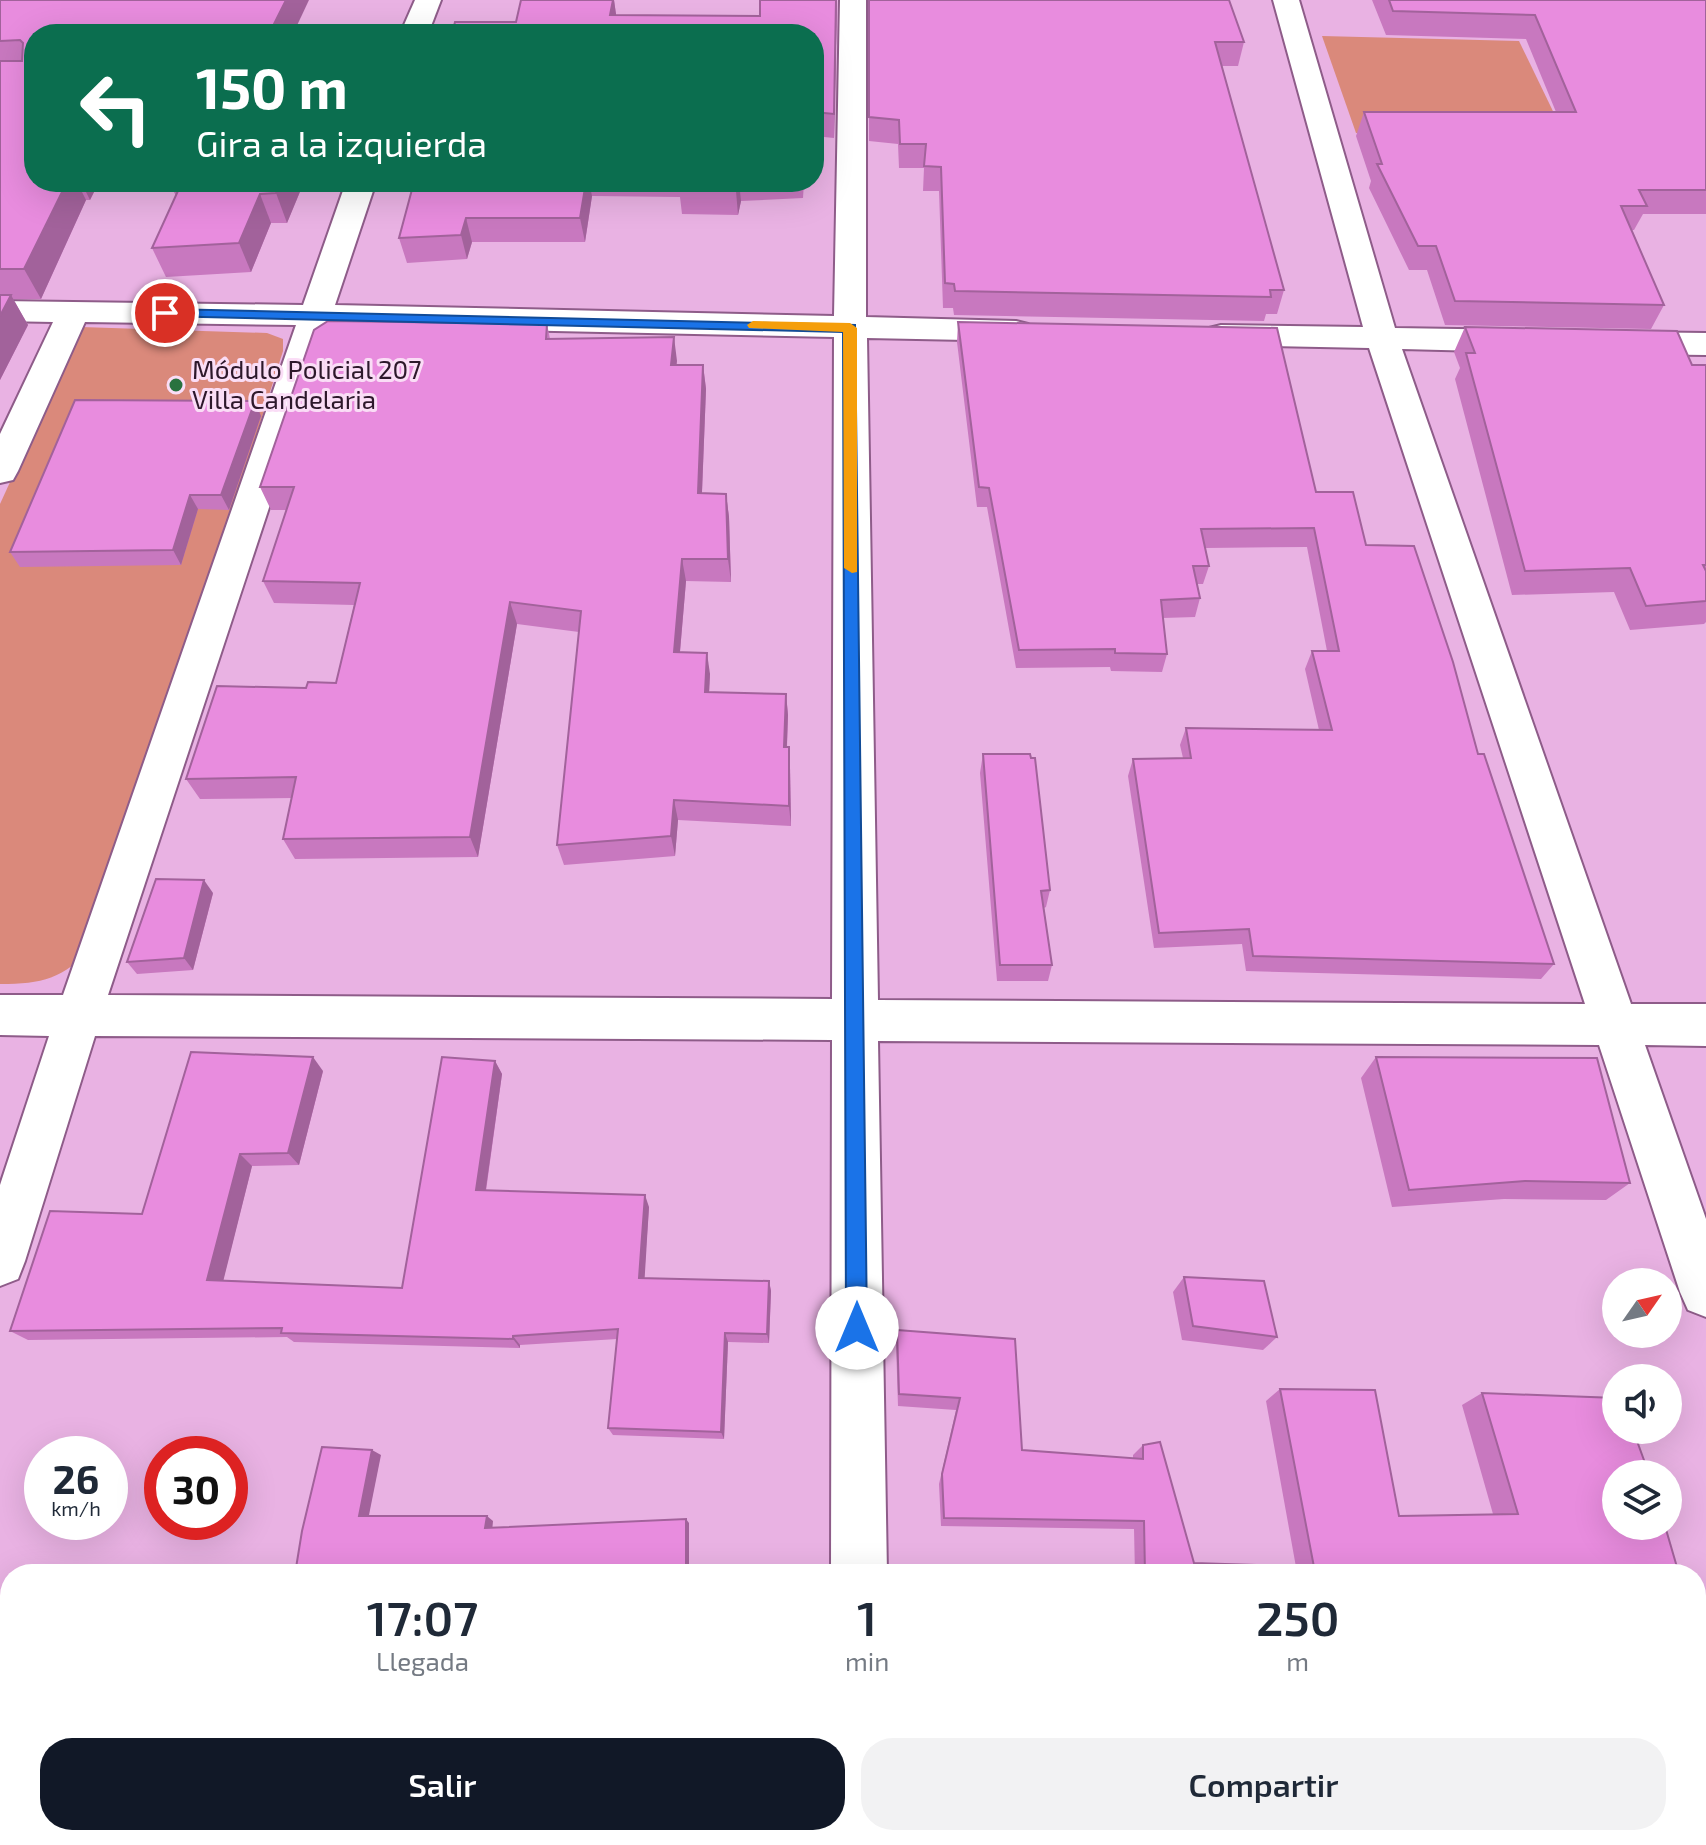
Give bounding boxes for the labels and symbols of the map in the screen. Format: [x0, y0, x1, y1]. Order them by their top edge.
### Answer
pin [131, 279, 199, 347]
place label: Módulo Policial 207 Villa Candelaria [192, 353, 422, 414]
marker: Módulo Policial 207 Villa Candelaria [167, 376, 185, 394]
north arrow [1602, 1268, 1682, 1348]
position arrow [815, 1286, 899, 1370]
speed limit sign: 30 [144, 1436, 248, 1540]

